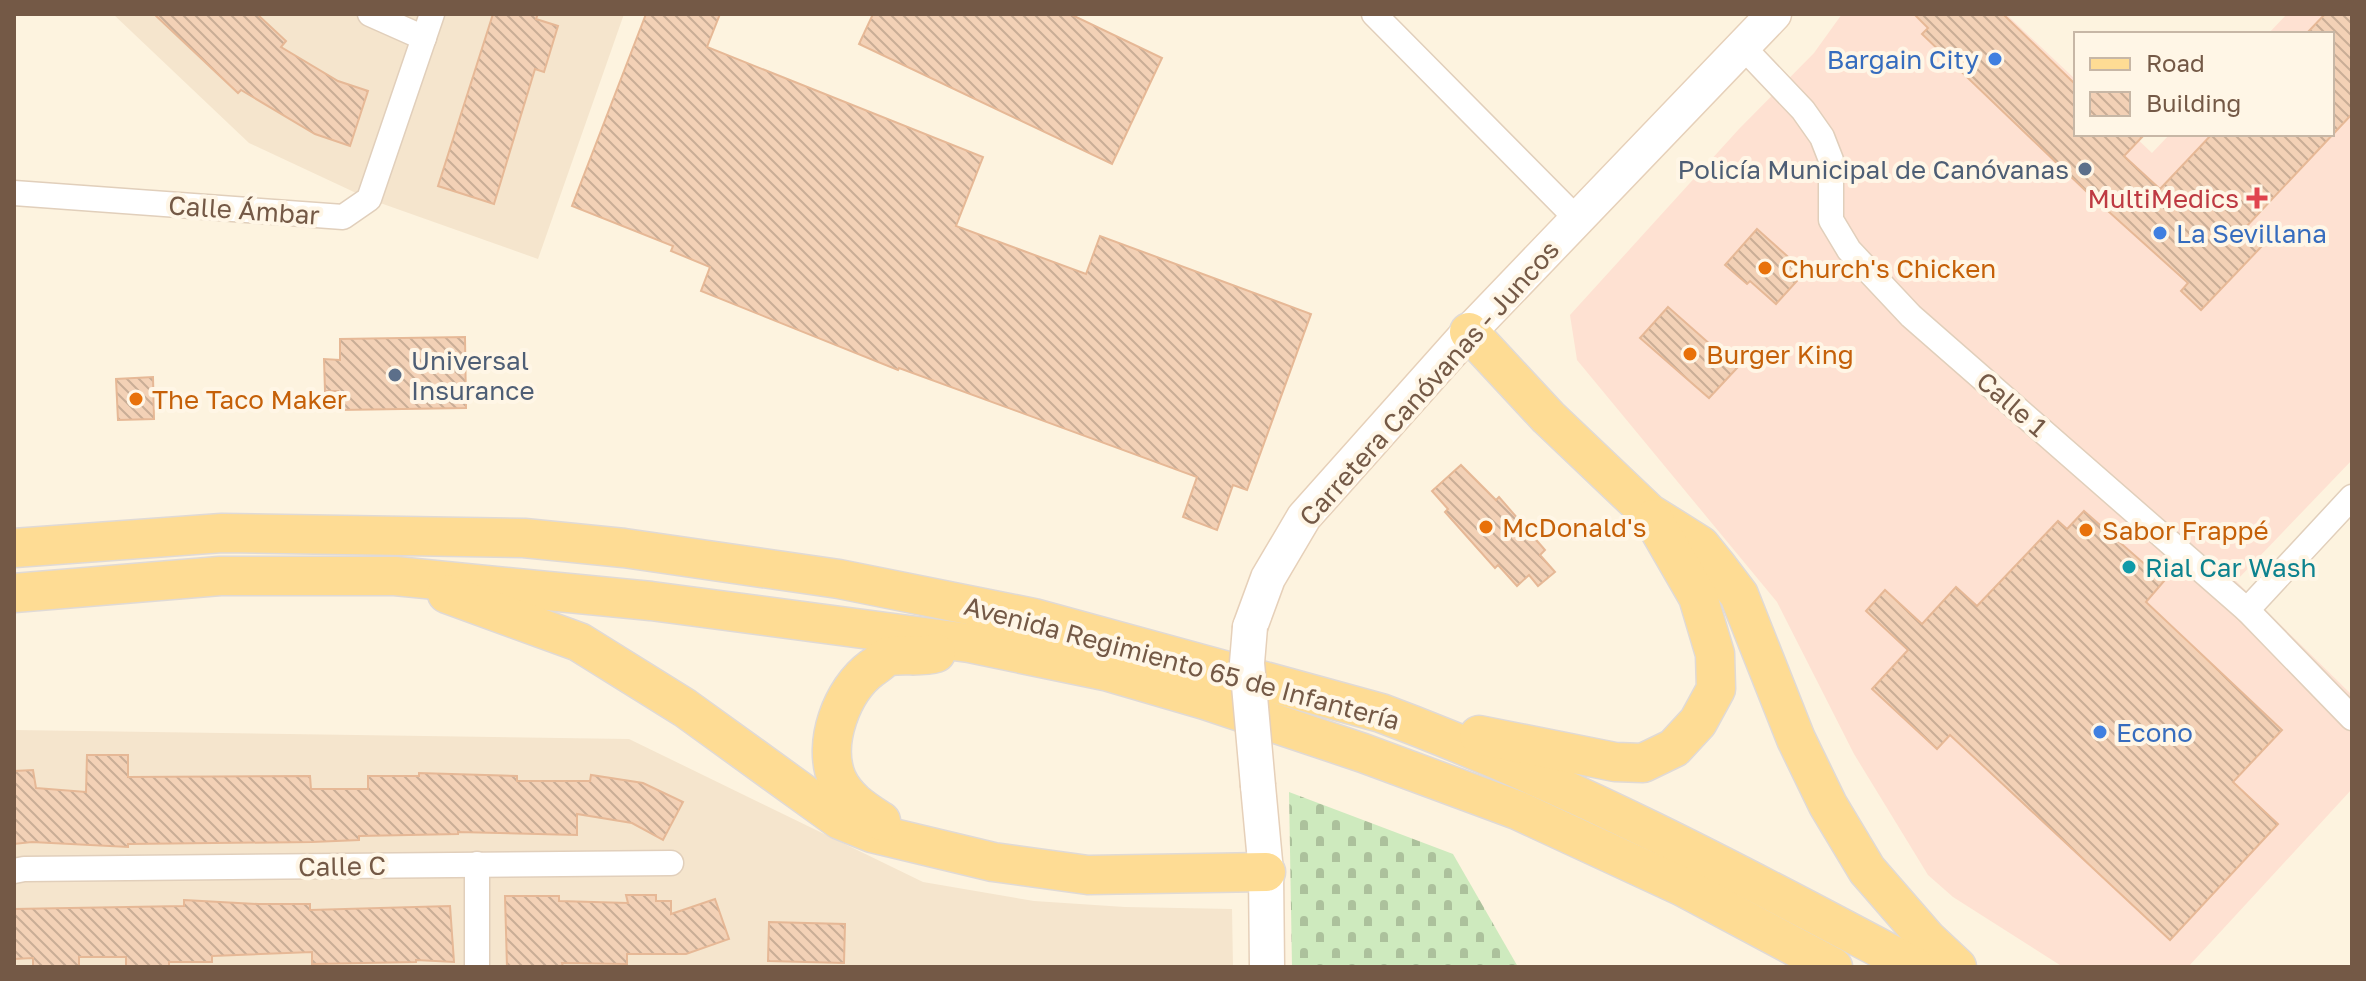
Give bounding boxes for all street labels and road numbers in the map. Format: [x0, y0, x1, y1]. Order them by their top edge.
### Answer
street label: Calle Ámbar [167, 189, 321, 231]
street label: Carretera Canóvanas - Juncos [1293, 234, 1565, 532]
street label: Calle 1 [1971, 365, 2053, 443]
street label: Avenida Regimiento 65 de Infantería [961, 590, 1403, 736]
street label: Calle C [298, 850, 386, 882]

